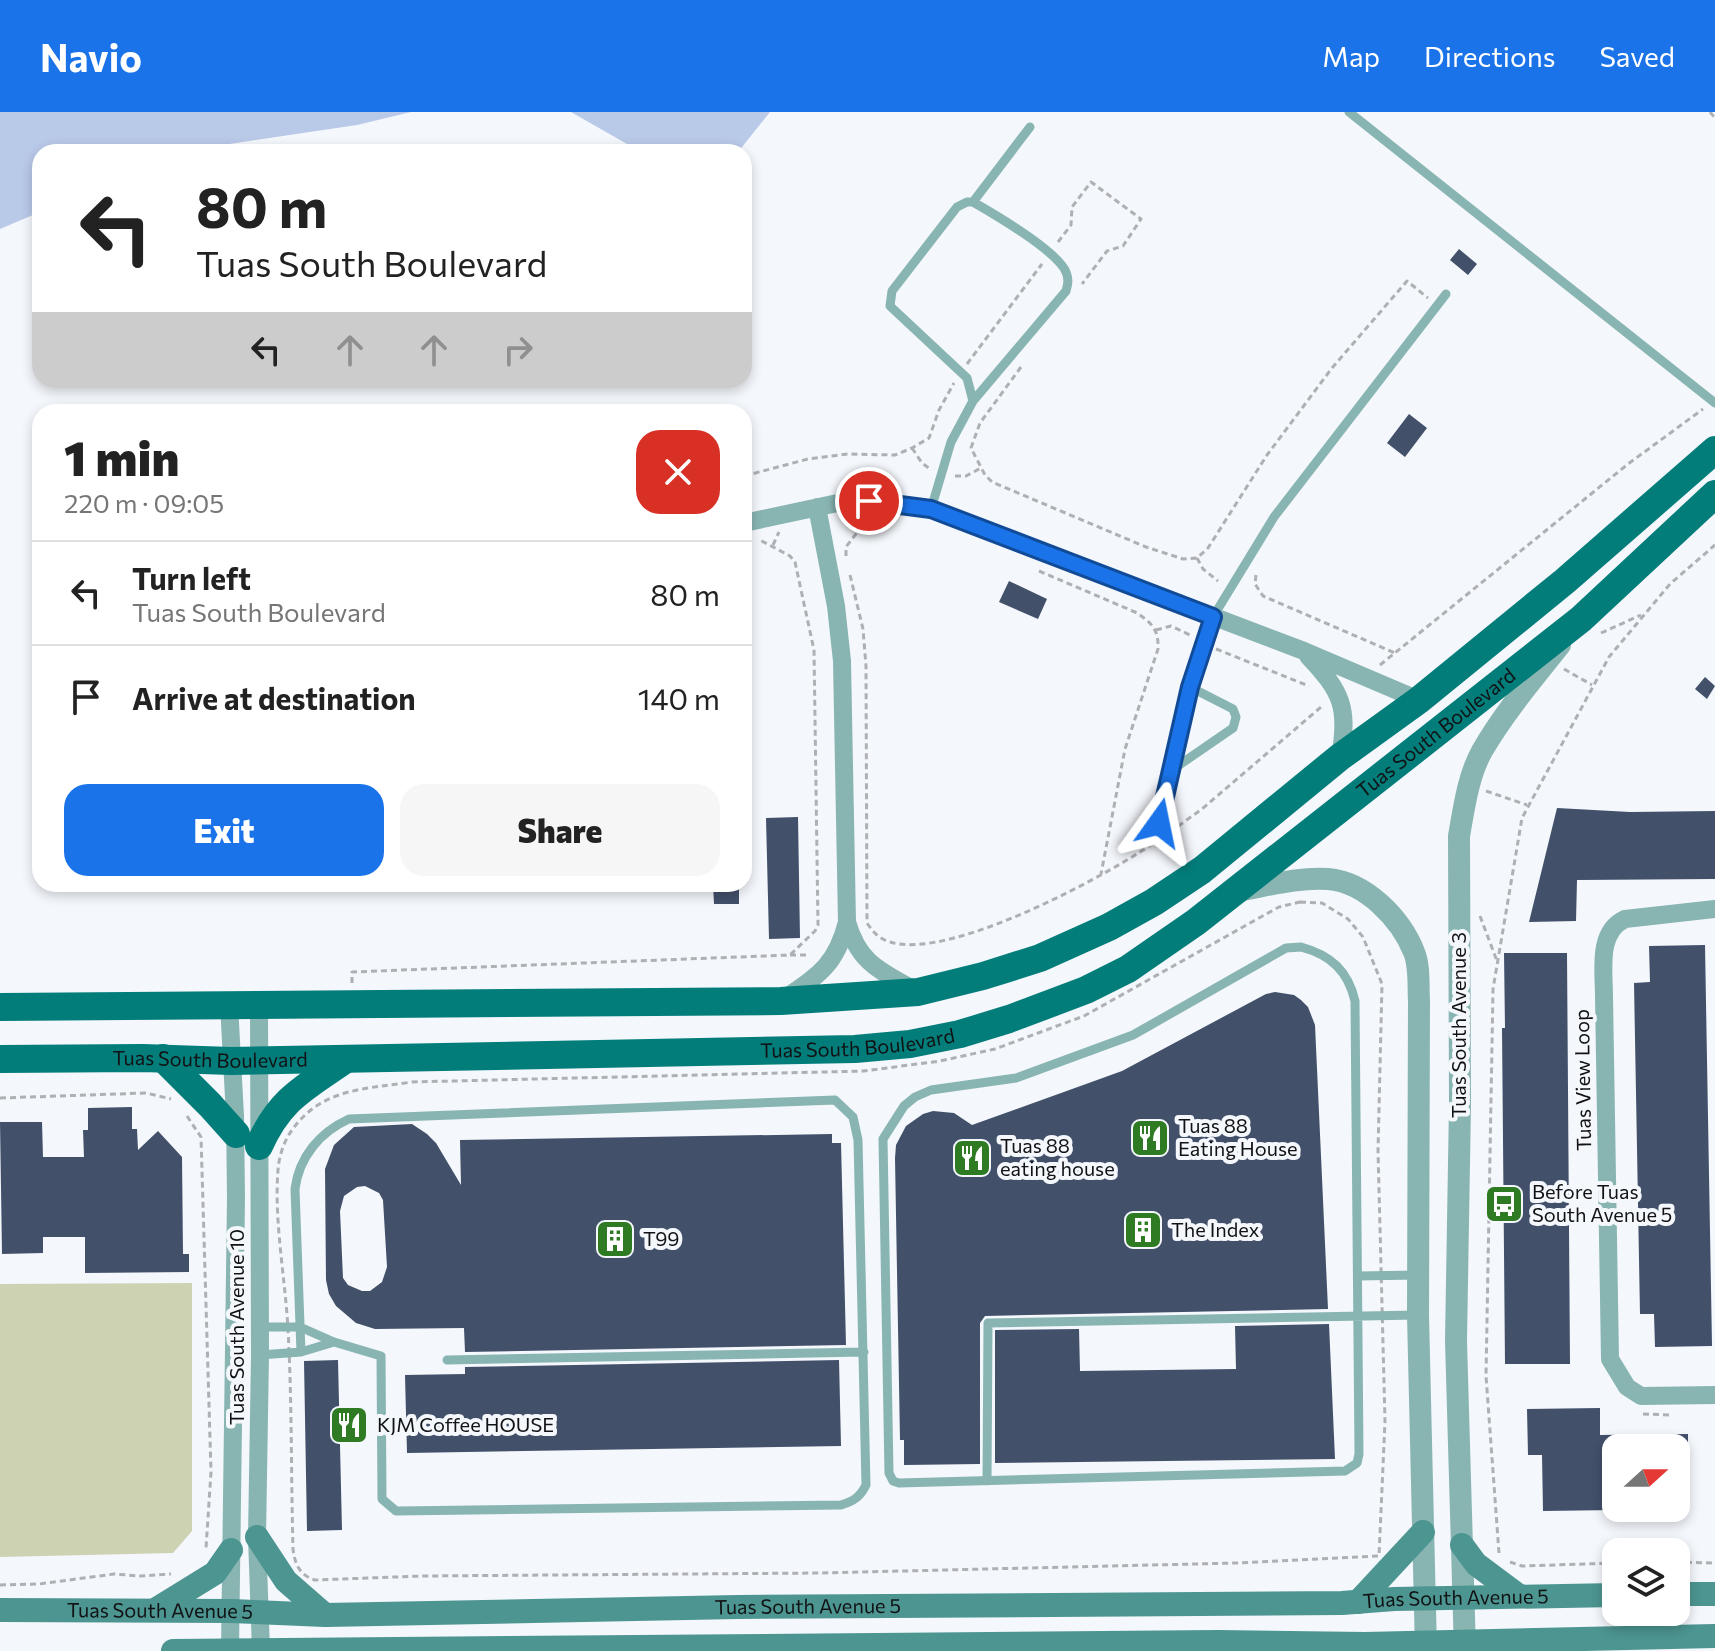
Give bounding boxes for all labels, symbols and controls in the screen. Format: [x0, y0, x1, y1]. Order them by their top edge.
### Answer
text: Navio [40, 33, 142, 80]
text: Map [1322, 39, 1380, 73]
text: Directions [1424, 39, 1555, 73]
text: Saved [1599, 39, 1675, 73]
text: 80 m [196, 171, 327, 240]
icon: left [64, 176, 168, 280]
text: Tuas South Boulevard [196, 240, 547, 284]
icon: left [244, 328, 288, 372]
icon: ahead [328, 328, 372, 372]
icon: ahead [412, 328, 456, 372]
icon: right [496, 328, 540, 372]
text: 1 min [64, 427, 179, 486]
button: close [636, 430, 720, 514]
pin [835, 467, 903, 535]
icon: arrive [847, 479, 891, 523]
text: 220 m · 09:05 [64, 487, 224, 518]
text: Turn left [132, 559, 251, 596]
icon: left [64, 571, 108, 615]
text: 80 m [650, 575, 720, 612]
text: Tuas South Boulevard [132, 596, 386, 627]
street label: Tuas South Boulevard [1351, 662, 1520, 802]
icon: arrive [64, 675, 108, 719]
text: Arrive at destination [132, 679, 416, 716]
text: 140 m [638, 679, 720, 716]
position arrow [1117, 781, 1201, 865]
button: Exit [64, 784, 384, 876]
button: Share [400, 784, 720, 876]
street label: Tuas South Avenue 3 [1446, 932, 1470, 1118]
street label: Tuas View Loop [1569, 1009, 1595, 1151]
street label: Tuas South Boulevard [760, 1022, 957, 1062]
street label: Tuas South Boulevard [112, 1045, 308, 1072]
place label: Tuas 88 Eating House [1178, 1113, 1298, 1160]
restaurant icon: Tuas 88 Eating House [1129, 1117, 1171, 1159]
place label: Tuas 88 eating house [1000, 1133, 1115, 1180]
restaurant icon: Tuas 88 eating house [951, 1137, 993, 1179]
place label: Before Tuas South Avenue 5 [1532, 1179, 1672, 1226]
bus stop icon: Before Tuas South Avenue 5 [1483, 1183, 1525, 1225]
building icon: The Index [1122, 1209, 1164, 1251]
place label: The Index [1171, 1217, 1260, 1241]
building icon: T99 [594, 1218, 636, 1260]
place label: T99 [643, 1226, 679, 1250]
street label: Tuas South Avenue 10 [224, 1229, 248, 1425]
restaurant icon: KJM Coffee HOUSE [328, 1404, 370, 1446]
place label: KJM Coffee HOUSE [377, 1412, 554, 1436]
north arrow [1602, 1434, 1690, 1522]
map controls [1602, 1434, 1690, 1626]
button: layers [1602, 1538, 1690, 1626]
street label: Tuas South Avenue 5 [1362, 1583, 1549, 1612]
street label: Tuas South Avenue 5 [714, 1593, 901, 1618]
street label: Tuas South Avenue 5 [67, 1597, 254, 1623]

